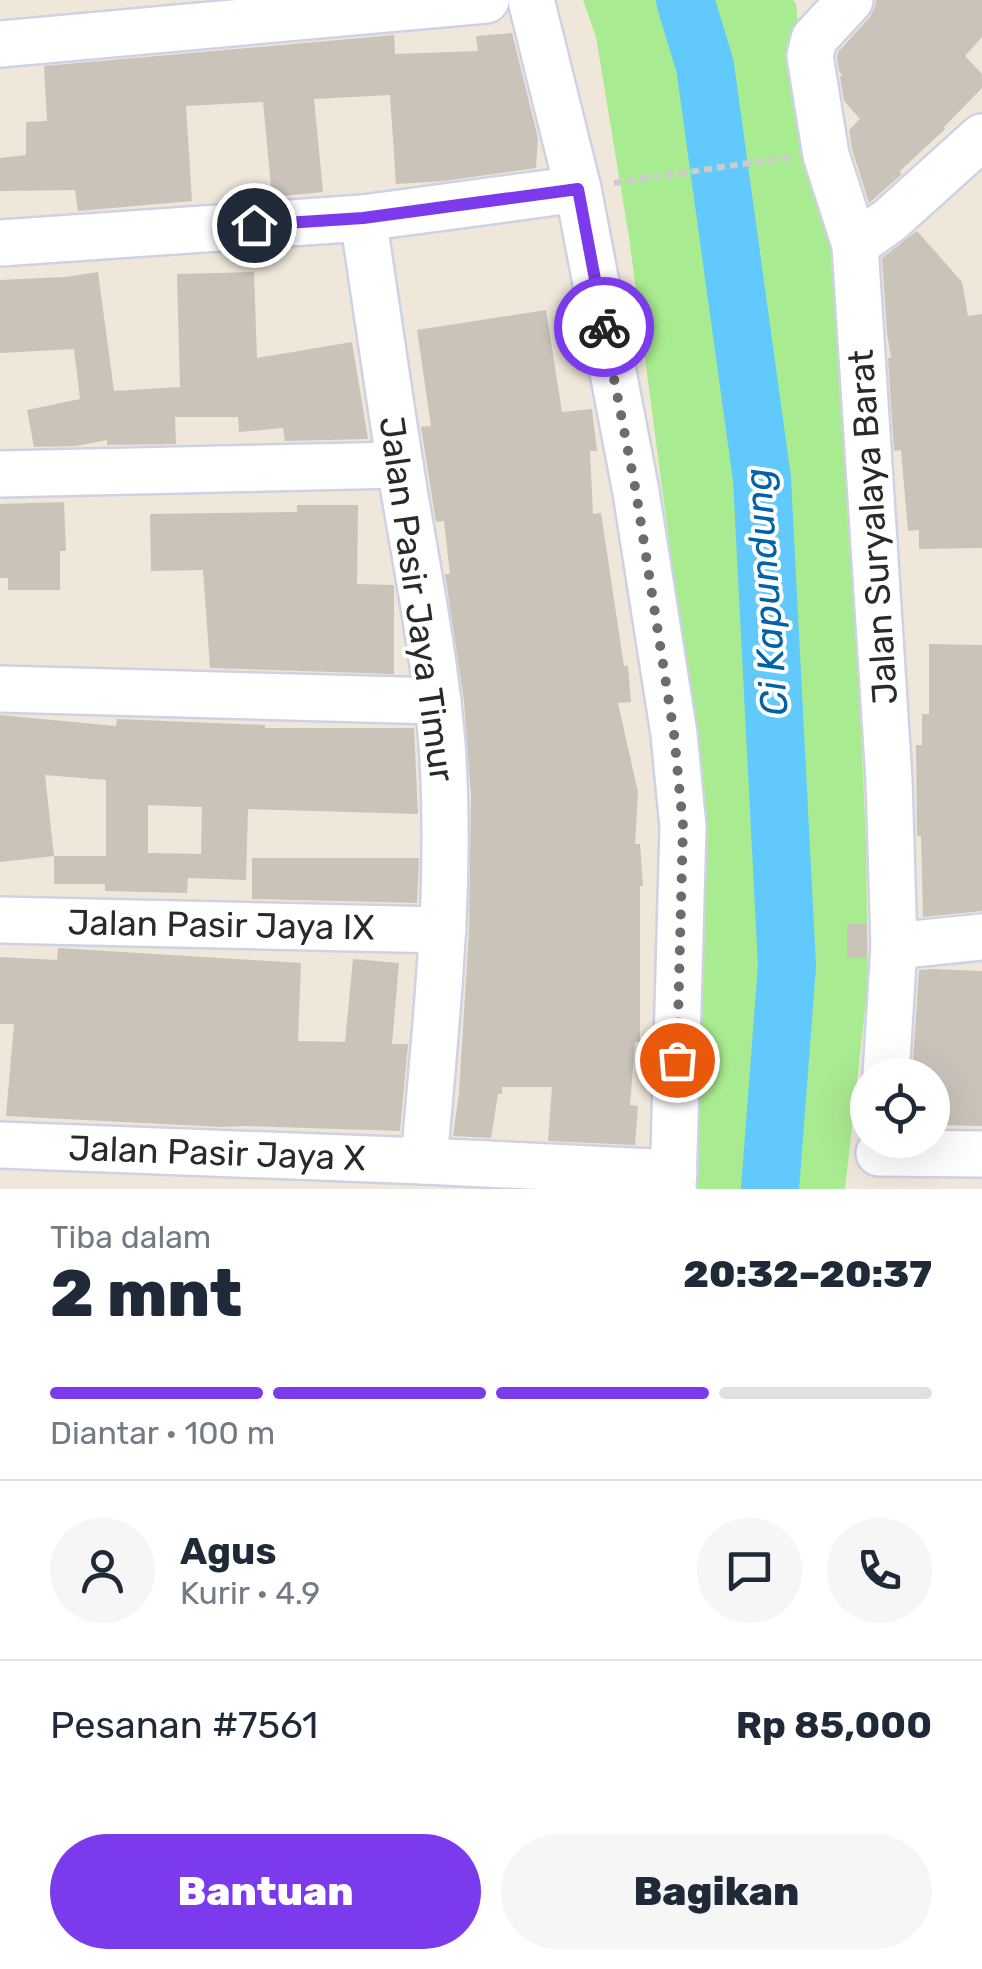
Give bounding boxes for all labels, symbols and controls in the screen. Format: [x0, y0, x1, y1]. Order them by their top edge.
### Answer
pin [212, 183, 297, 268]
icon: home [227, 198, 282, 253]
courier [554, 277, 654, 377]
icon: bike [577, 300, 632, 355]
street label: Jalan Suryalaya Barat [840, 348, 906, 706]
street label: Jalan Pasir Jaya Timur [371, 414, 463, 784]
water label: Ci Kapundung [734, 467, 798, 717]
street label: Jalan Pasir Jaya IX [67, 901, 375, 949]
pin [635, 1018, 720, 1103]
icon: bag [650, 1033, 705, 1088]
map controls [850, 1058, 950, 1158]
button: locate [850, 1058, 950, 1158]
street label: Jalan Pasir Jaya X [68, 1127, 366, 1179]
text: Tiba dalam [50, 1218, 211, 1256]
text: 20:32–20:37 [683, 1251, 932, 1297]
text: 2 mnt [50, 1255, 242, 1332]
text: Diantar · 100 m [50, 1414, 275, 1452]
button: person [50, 1518, 155, 1623]
button: chat [697, 1518, 802, 1623]
button: phone [827, 1518, 932, 1623]
text: Agus [180, 1528, 276, 1574]
text: Kurir · 4.9 [180, 1574, 320, 1612]
text: Pesanan #7561 [50, 1702, 318, 1748]
text: Rp 85,000 [736, 1702, 932, 1748]
button: Bantuan [50, 1834, 481, 1949]
button: Bagikan [501, 1834, 932, 1949]

